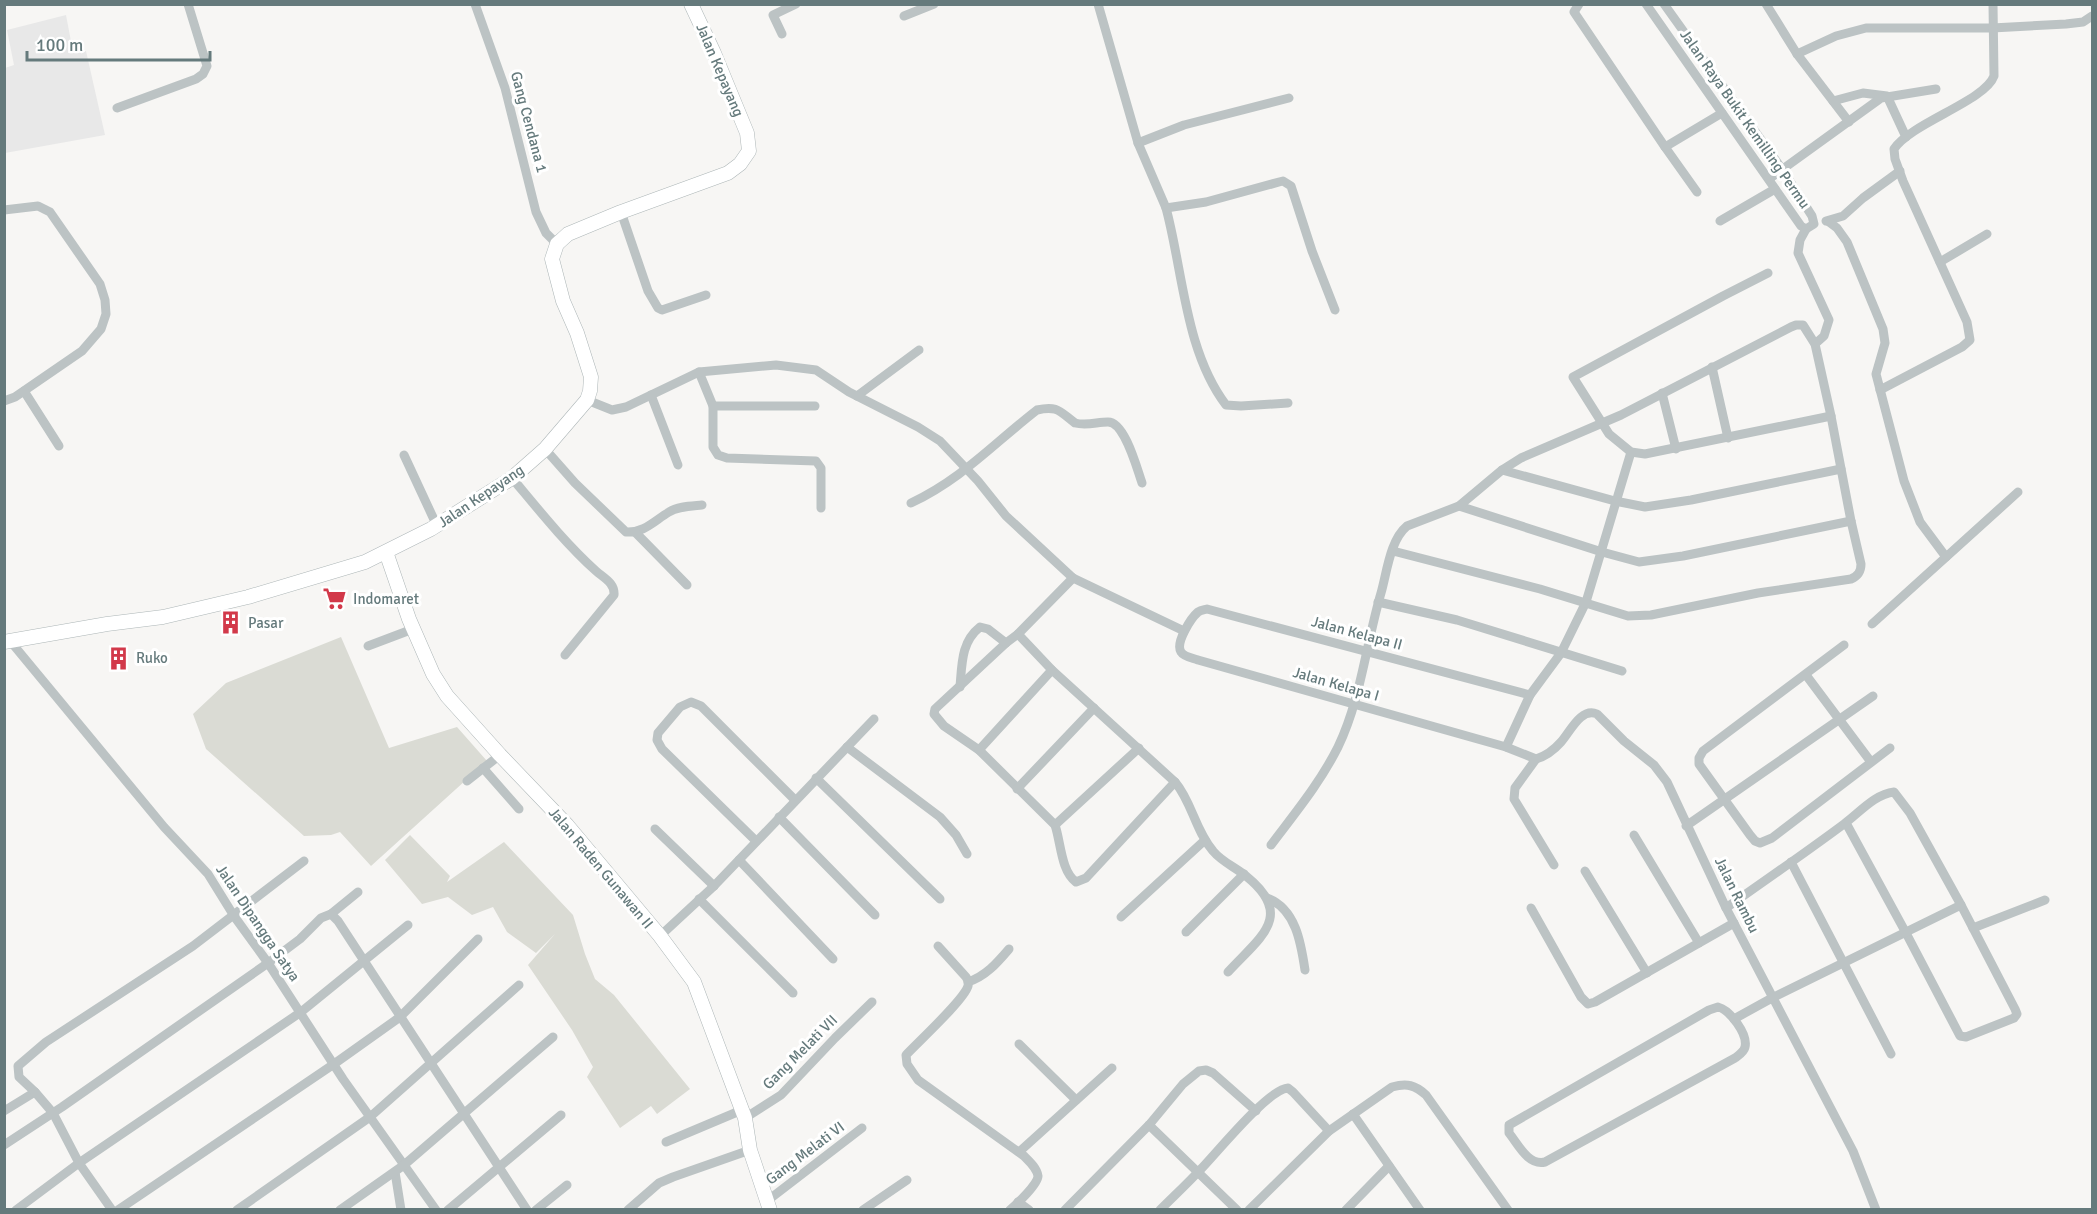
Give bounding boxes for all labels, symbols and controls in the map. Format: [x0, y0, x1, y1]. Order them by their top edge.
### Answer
street label: Jalan Kepayang [692, 21, 748, 119]
scale bar [27, 24, 210, 62]
street label: Jalan Raya Bukit Kemilling Permu [1676, 26, 1814, 212]
text: 100 m [36, 34, 83, 56]
street label: Gang Cendana 1 [507, 69, 551, 175]
street label: Jalan Kepayang [435, 461, 527, 531]
supermarket icon: Indomaret [322, 586, 348, 612]
place label: Indomaret [353, 590, 419, 608]
building icon: Pasar [217, 610, 243, 636]
street label: Jalan Kelapa II [1310, 612, 1404, 654]
place label: Pasar [248, 614, 284, 632]
building icon: Ruko [105, 645, 131, 671]
place label: Ruko [136, 649, 168, 667]
street label: Jalan Kelapa I [1291, 663, 1381, 705]
street label: Jalan Raden Gunawan II [545, 804, 657, 932]
street label: Jalan Rambu [1711, 854, 1763, 936]
street label: Jalan Dipangga Satya [212, 861, 304, 985]
street label: Gang Melati VII [759, 1011, 841, 1093]
street label: Gang Melati VI [762, 1118, 848, 1188]

